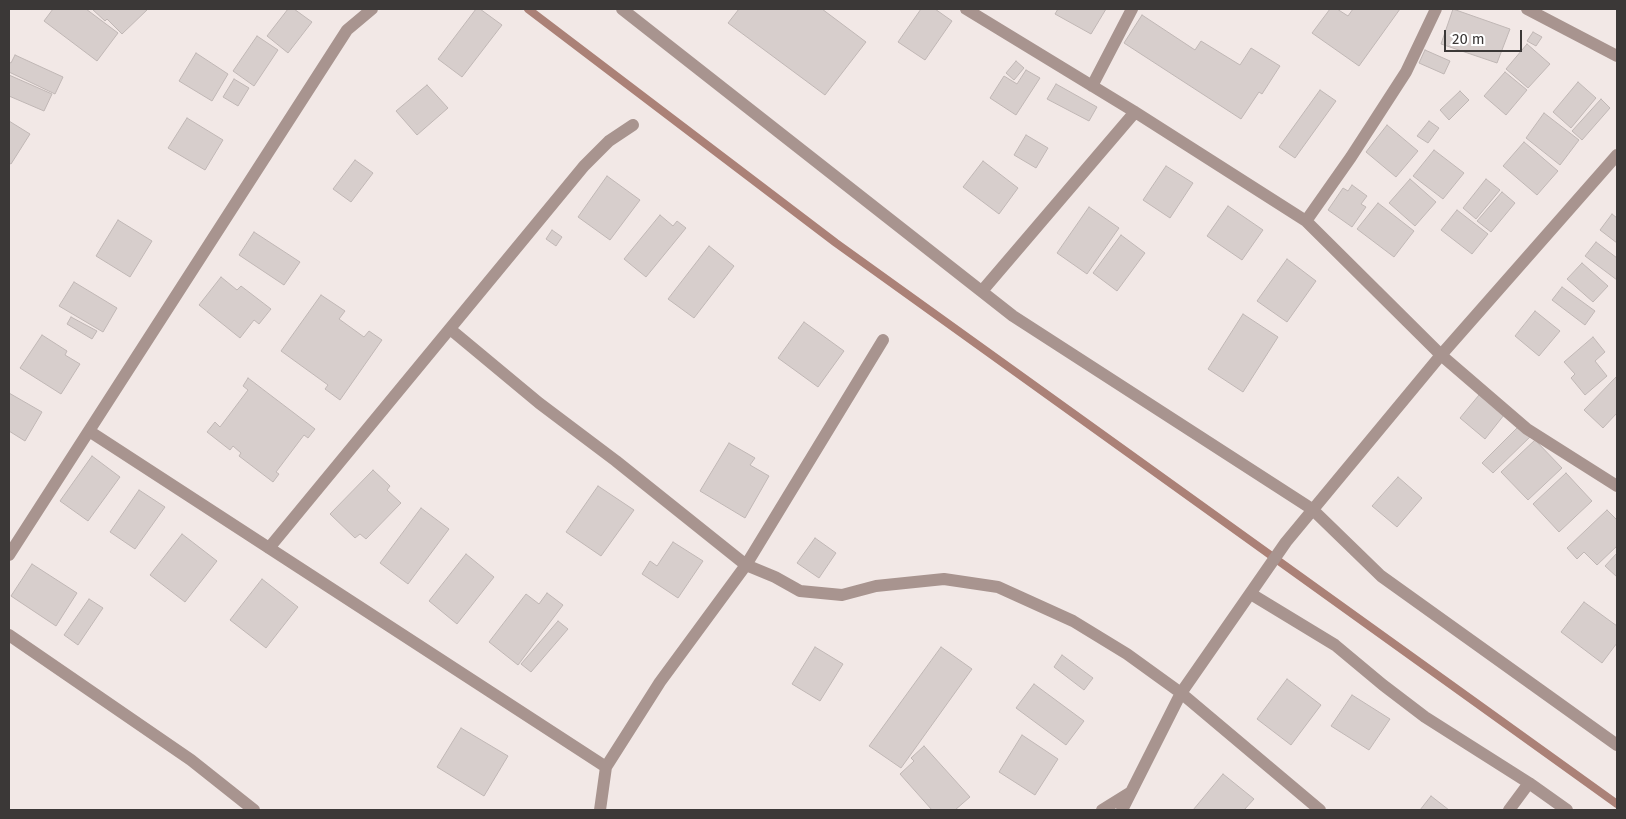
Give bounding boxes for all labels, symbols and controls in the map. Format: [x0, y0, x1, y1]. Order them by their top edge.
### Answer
scale bar [1446, 20, 1524, 52]
text: 20 m [1452, 30, 1485, 48]

